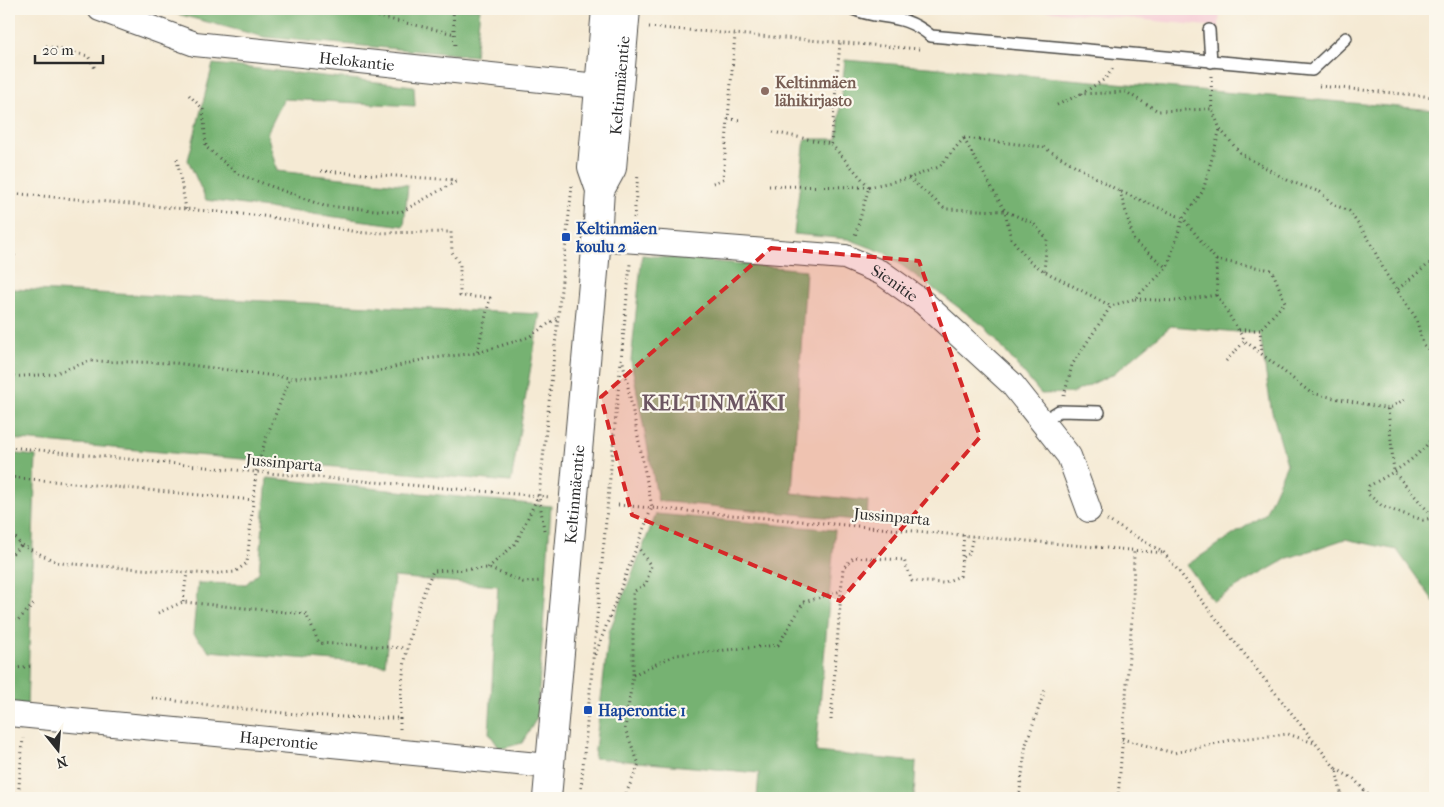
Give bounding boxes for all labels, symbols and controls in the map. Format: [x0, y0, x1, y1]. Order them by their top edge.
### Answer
scale bar [35, 32, 102, 64]
street label: Keltinmäentie [606, 35, 634, 136]
text: 20 m [42, 41, 74, 59]
street label: Helokantie [318, 48, 396, 75]
place label: Keltinmäen lähikirjasto [774, 73, 857, 110]
marker: Keltinmäen lähikirjasto [759, 85, 771, 97]
place label: Keltinmäen koulu 2 [575, 219, 658, 256]
marker: Keltinmäen koulu 2 [560, 231, 572, 243]
street label: Sienitie [868, 261, 922, 306]
district label: KELTINMÄKI [642, 390, 786, 415]
street label: Keltinmäentie [561, 444, 589, 545]
street label: Jussinparta [243, 450, 324, 475]
street label: Jussinparta [851, 504, 932, 529]
place label: Haperontie 1 [598, 701, 686, 721]
marker: Haperontie 1 [582, 704, 594, 716]
north arrow [32, 724, 82, 774]
street label: Haperontie [239, 727, 319, 754]
text: N [54, 752, 69, 772]

